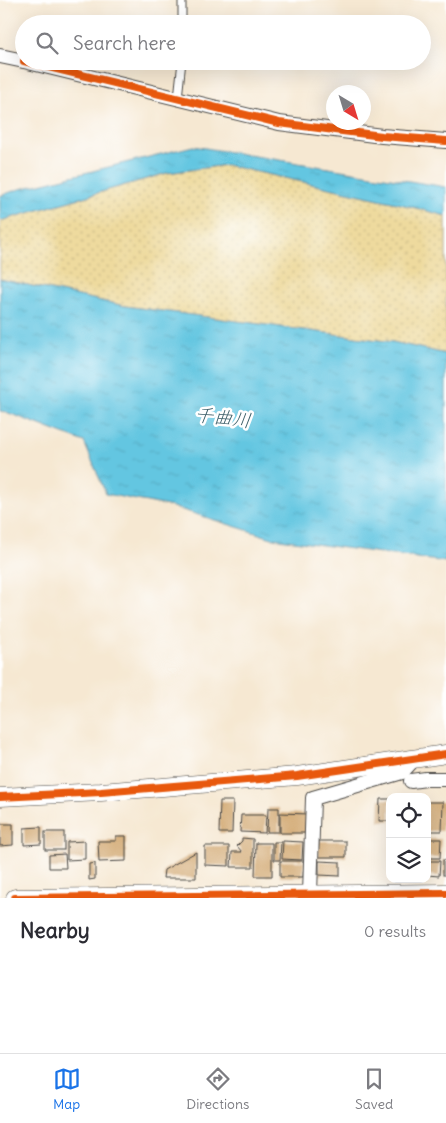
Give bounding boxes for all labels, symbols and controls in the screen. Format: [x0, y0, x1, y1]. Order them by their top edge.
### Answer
search box [15, 15, 431, 70]
icon: search [33, 29, 61, 57]
text: Search here [73, 31, 176, 55]
north arrow [326, 85, 371, 130]
water label: 千曲川 [193, 402, 253, 432]
map controls [386, 793, 431, 883]
button: locate [386, 793, 431, 838]
button: layers [386, 838, 431, 883]
text: Nearby [20, 917, 90, 944]
text: 0 results [364, 921, 426, 941]
tab: Map [53, 1065, 81, 1113]
tab: Directions [186, 1065, 249, 1113]
tab: Saved [355, 1065, 393, 1113]

